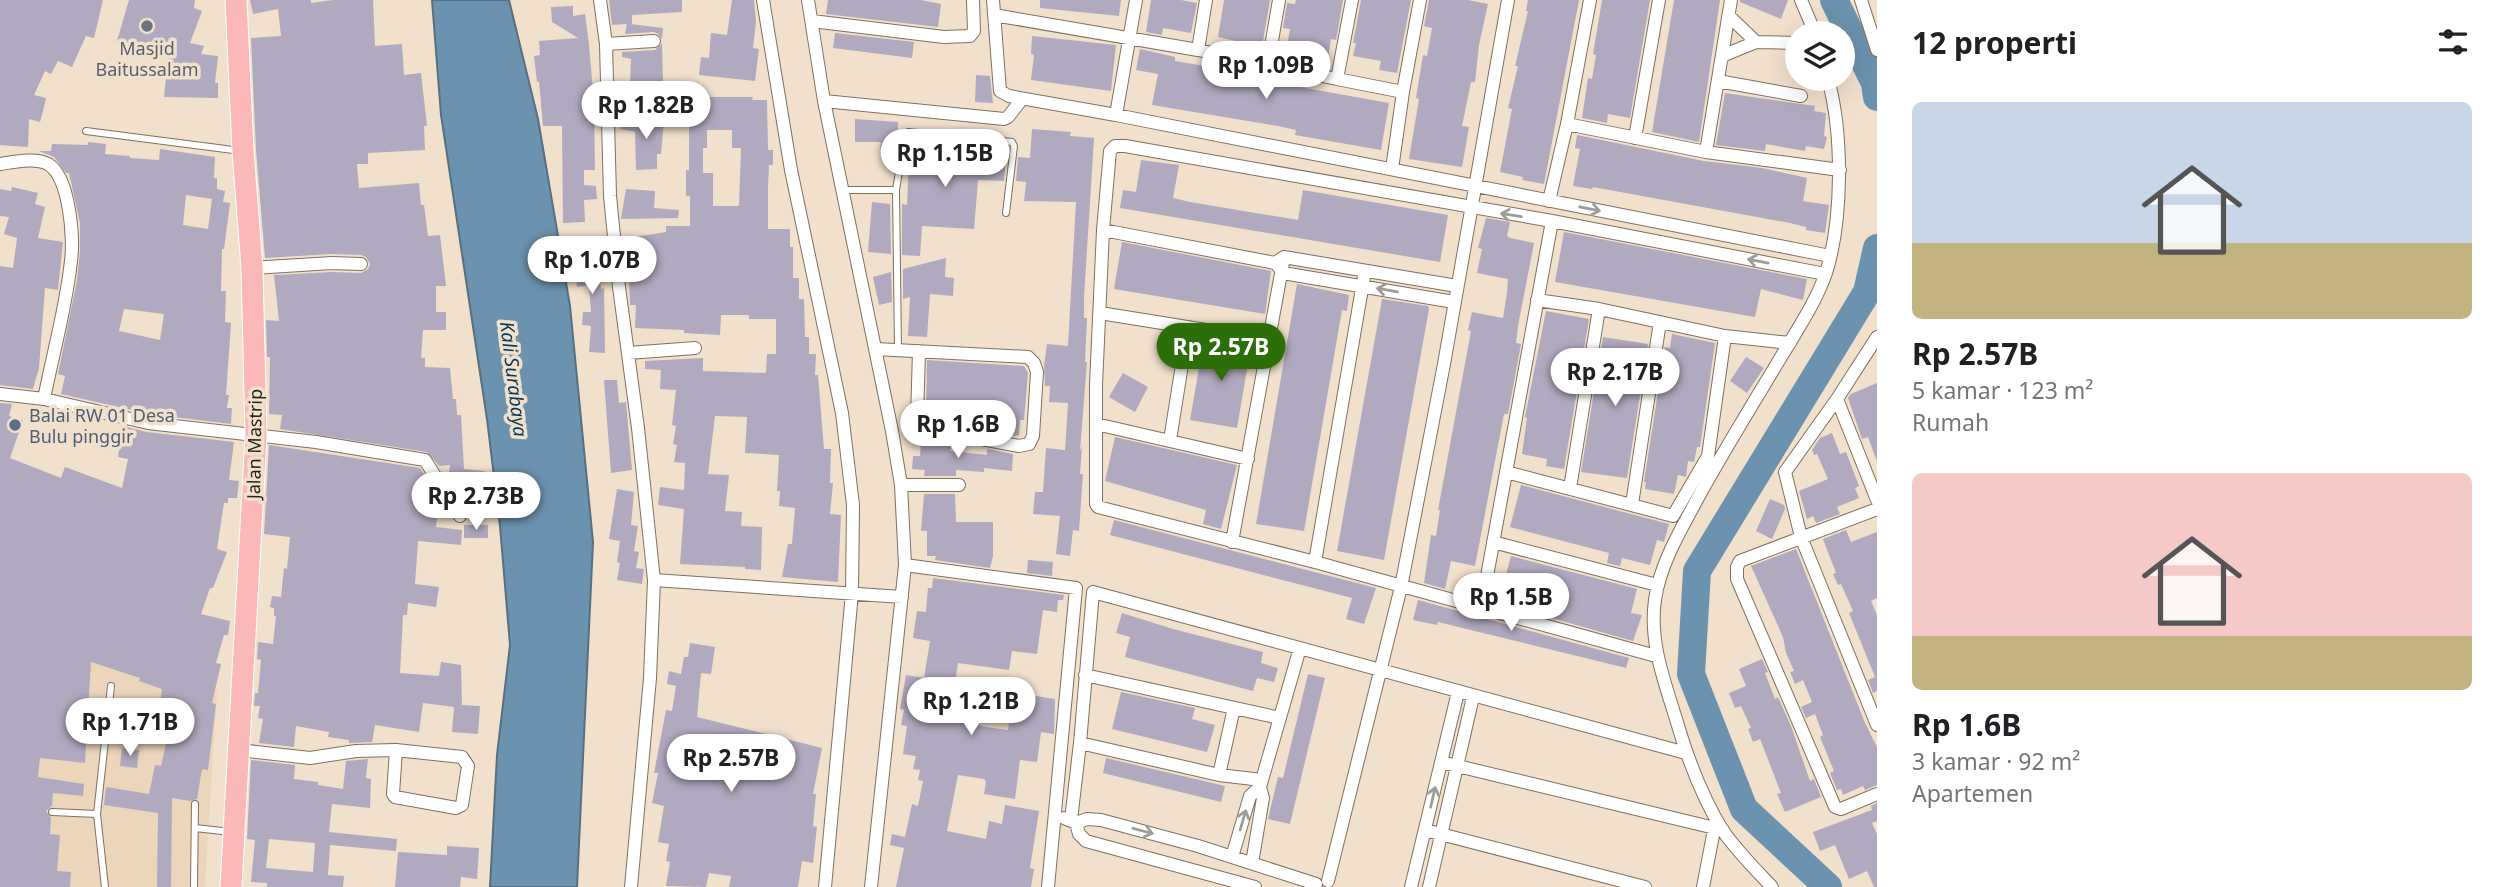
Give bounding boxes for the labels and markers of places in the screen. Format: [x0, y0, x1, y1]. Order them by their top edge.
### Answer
marker: Masjid Baitussalam [139, 18, 155, 34]
place label: Masjid Baitussalam [96, 36, 198, 81]
pin: Rp 1.09B [1194, 42, 1338, 101]
pin: Rp 1.82B [574, 82, 718, 141]
pin: Rp 1.15B [873, 130, 1017, 189]
pin: Rp 1.07B [520, 236, 664, 296]
pin: Rp 2.57B [1149, 324, 1293, 383]
pin: Rp 2.17B [1543, 348, 1687, 408]
pin: Rp 1.6B [893, 400, 1023, 460]
place label: Balai RW 01 Desa Bulu pinggir [29, 403, 175, 448]
marker: Balai RW 01 Desa Bulu pinggir [7, 417, 23, 433]
pin: Rp 2.73B [404, 472, 548, 532]
pin: Rp 1.5B [1446, 574, 1576, 633]
pin: Rp 1.21B [899, 678, 1043, 737]
pin: Rp 1.71B [58, 698, 202, 758]
pin: Rp 2.57B [659, 734, 803, 794]

